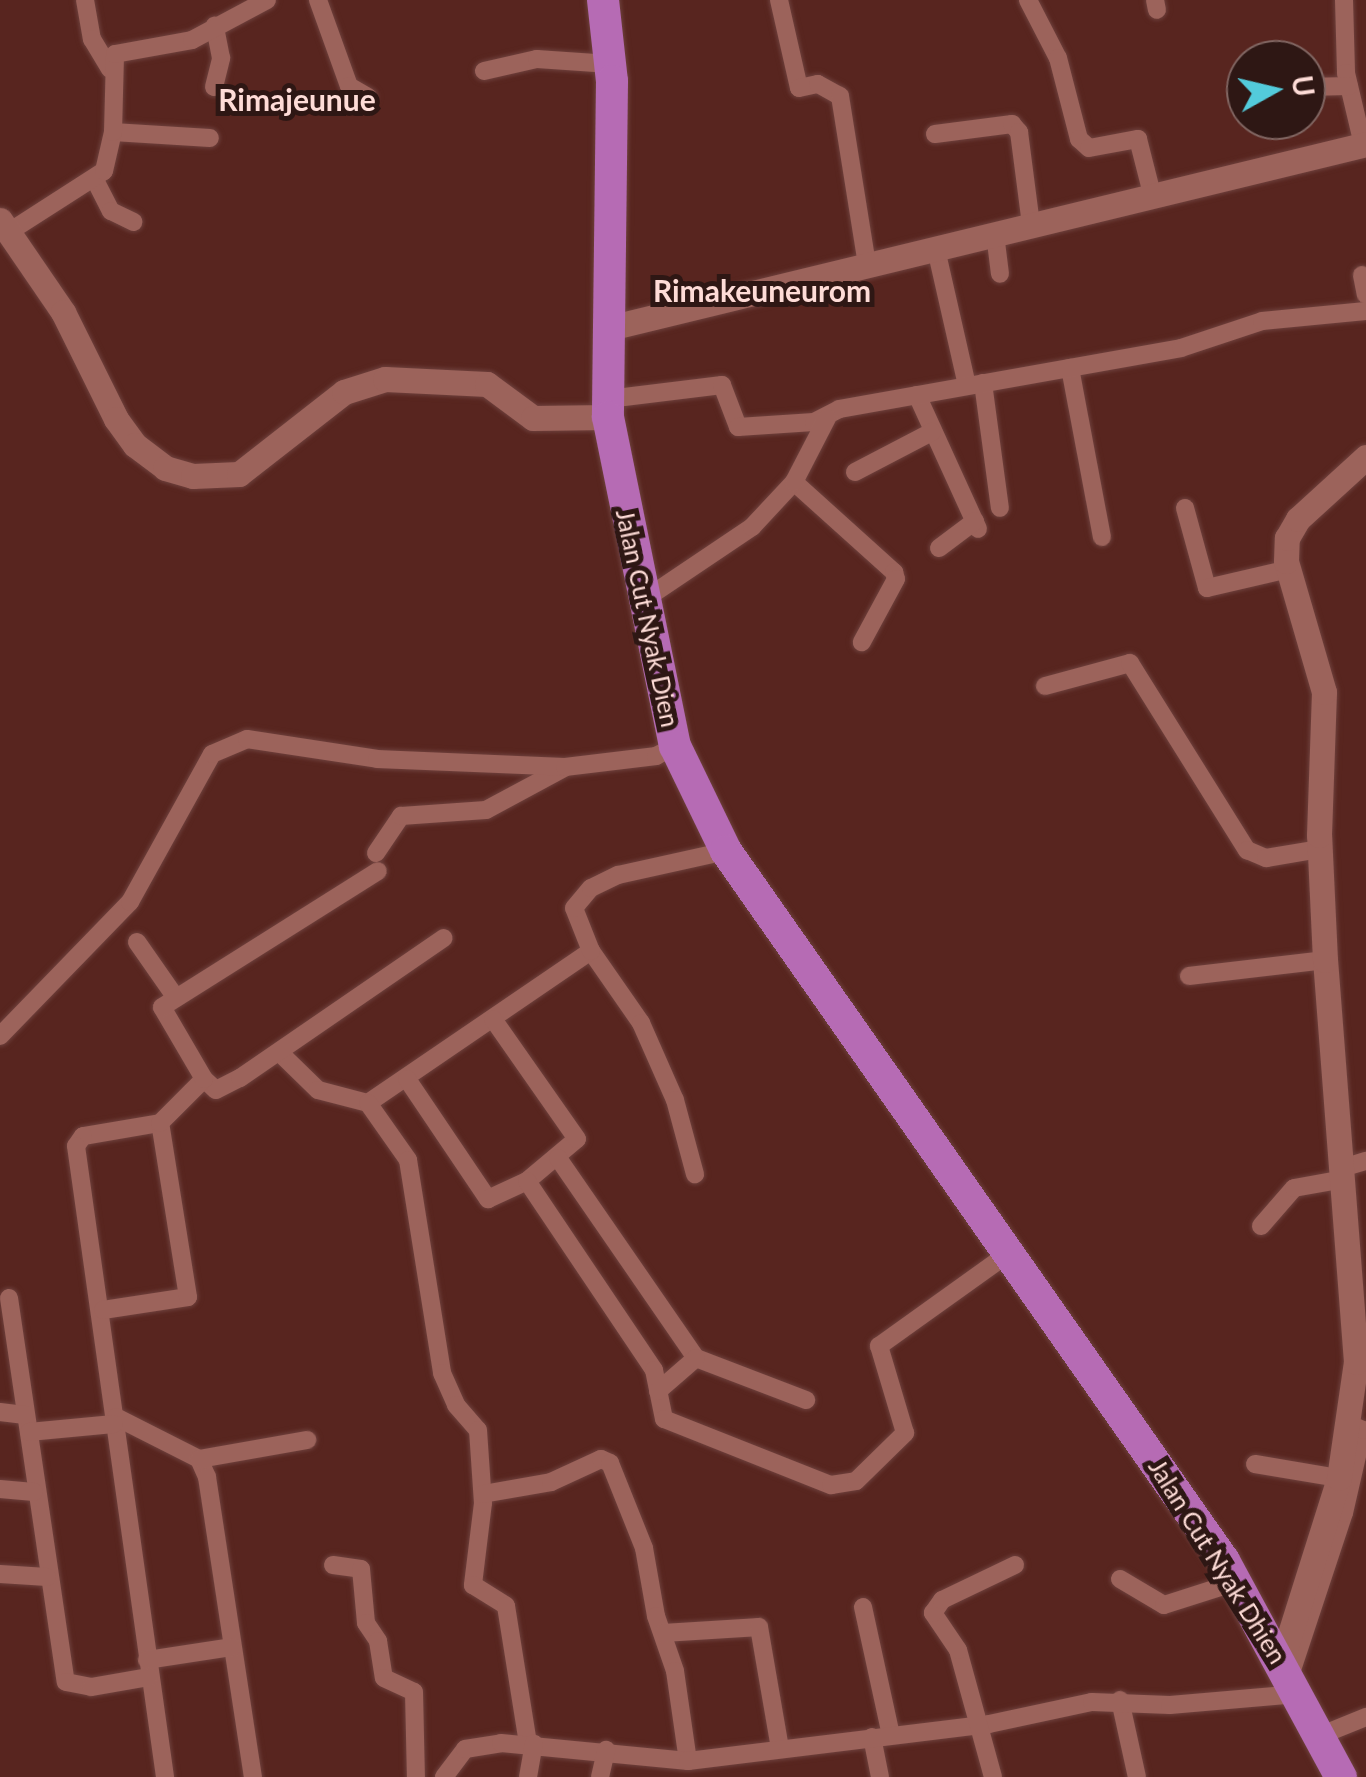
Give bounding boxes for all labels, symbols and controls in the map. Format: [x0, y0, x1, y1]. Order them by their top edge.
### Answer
north arrow [1226, 40, 1326, 140]
text: U [1285, 73, 1322, 99]
district label: Rimajeunue [218, 81, 376, 117]
district label: Rimakeuneurom [653, 272, 871, 308]
street label: Jalan Cut Nyak Dien [610, 506, 686, 730]
street label: Jalan Cut Nyak Dhien [1143, 1453, 1293, 1669]

